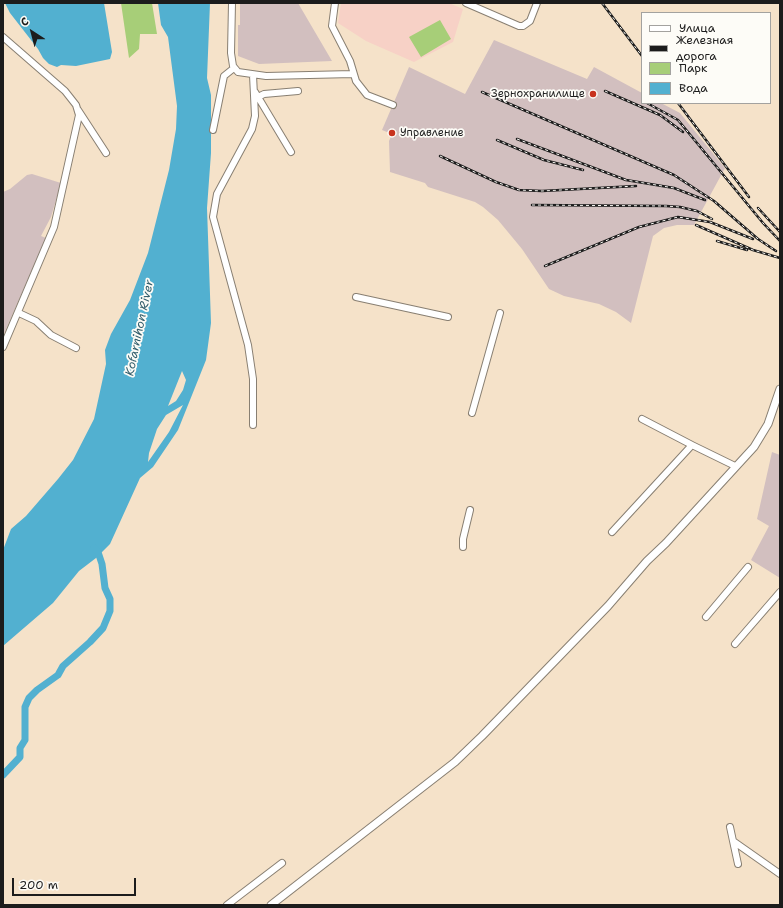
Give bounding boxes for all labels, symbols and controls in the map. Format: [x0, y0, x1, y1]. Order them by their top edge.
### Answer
north arrow [12, 12, 52, 52]
legend [641, 12, 771, 104]
text: С [18, 14, 32, 30]
text: Улица [679, 20, 715, 36]
text: Железная дорога [676, 32, 733, 64]
text: Парк [679, 60, 707, 76]
text: Вода [679, 80, 708, 96]
place label: Зернохранилище [491, 87, 585, 101]
marker: Зернохранилище [588, 89, 598, 99]
place label: Управление [400, 126, 464, 140]
marker: Управление [387, 128, 397, 138]
water label: Kofarnihon River [123, 279, 157, 377]
scale bar [14, 870, 138, 896]
text: 200 m [19, 877, 58, 893]

